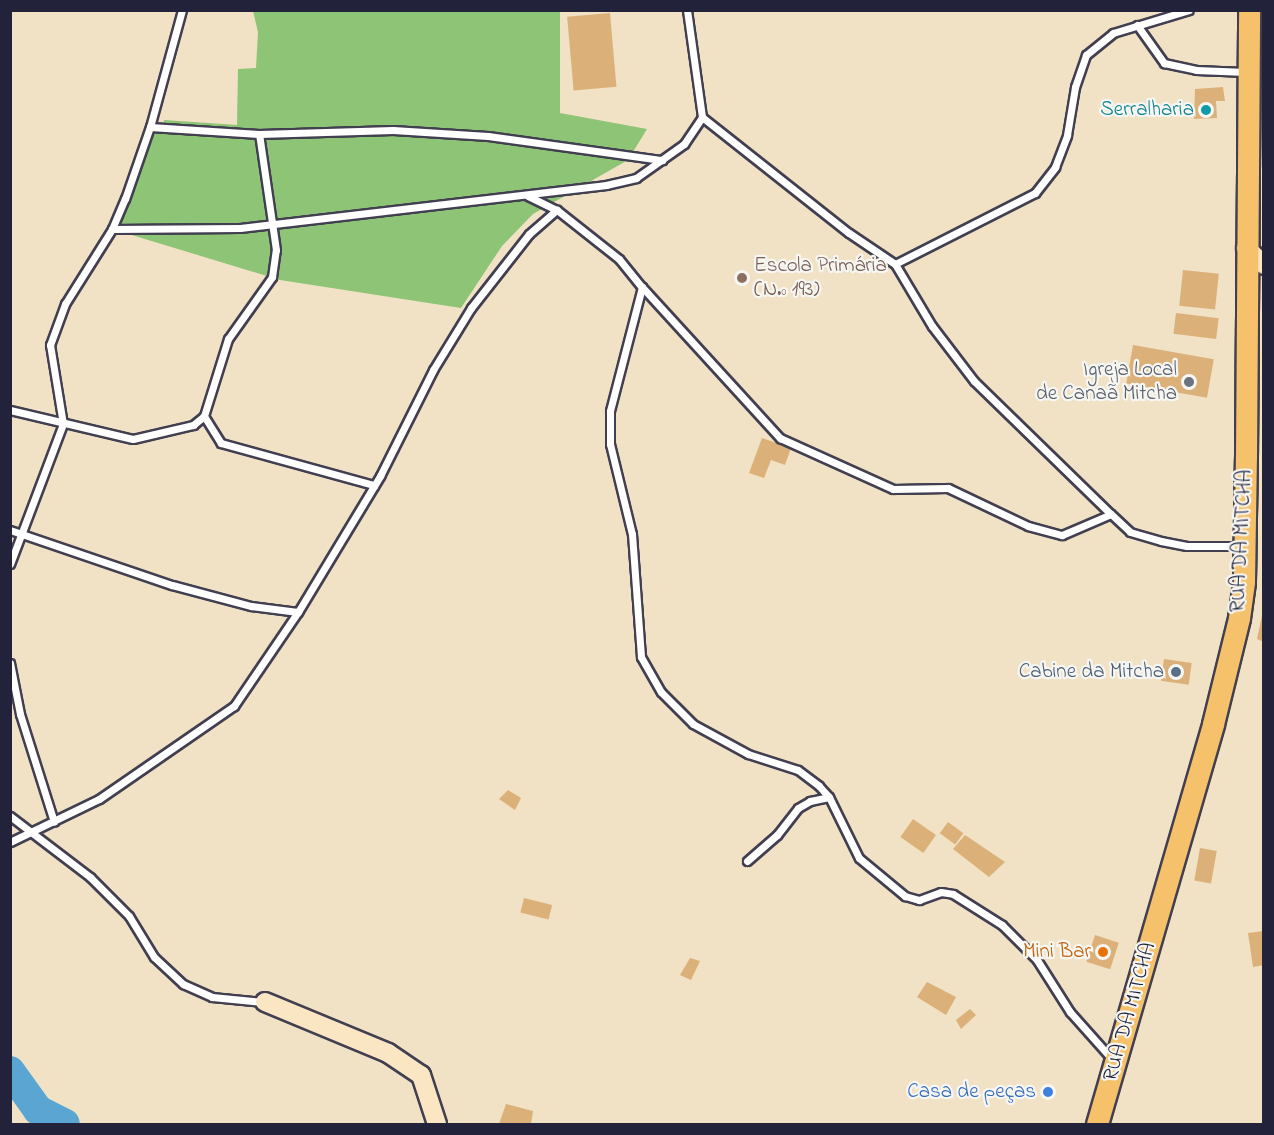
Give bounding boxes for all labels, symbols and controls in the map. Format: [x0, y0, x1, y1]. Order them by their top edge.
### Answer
place label: Serralharia [1100, 97, 1194, 123]
marker: Serralharia [1199, 103, 1213, 117]
place label: Escola Primária (N.º 193) [754, 253, 887, 303]
marker: Escola Primária (N.º 193) [735, 271, 749, 285]
place label: Igreja Local de Canaã Mitcha [1036, 357, 1177, 407]
marker: Igreja Local de Canaã Mitcha [1182, 375, 1196, 389]
street label: RUA DA MITCHA [1226, 469, 1258, 613]
place label: Cabine da Mitcha [1019, 659, 1164, 685]
marker: Cabine da Mitcha [1169, 665, 1183, 679]
place label: Mini Bar [1023, 939, 1091, 965]
street label: RUA DA MITCHA [1098, 940, 1162, 1084]
marker: Mini Bar [1096, 945, 1110, 959]
place label: Casa de peças [907, 1079, 1036, 1105]
marker: Casa de peças [1041, 1085, 1055, 1099]

